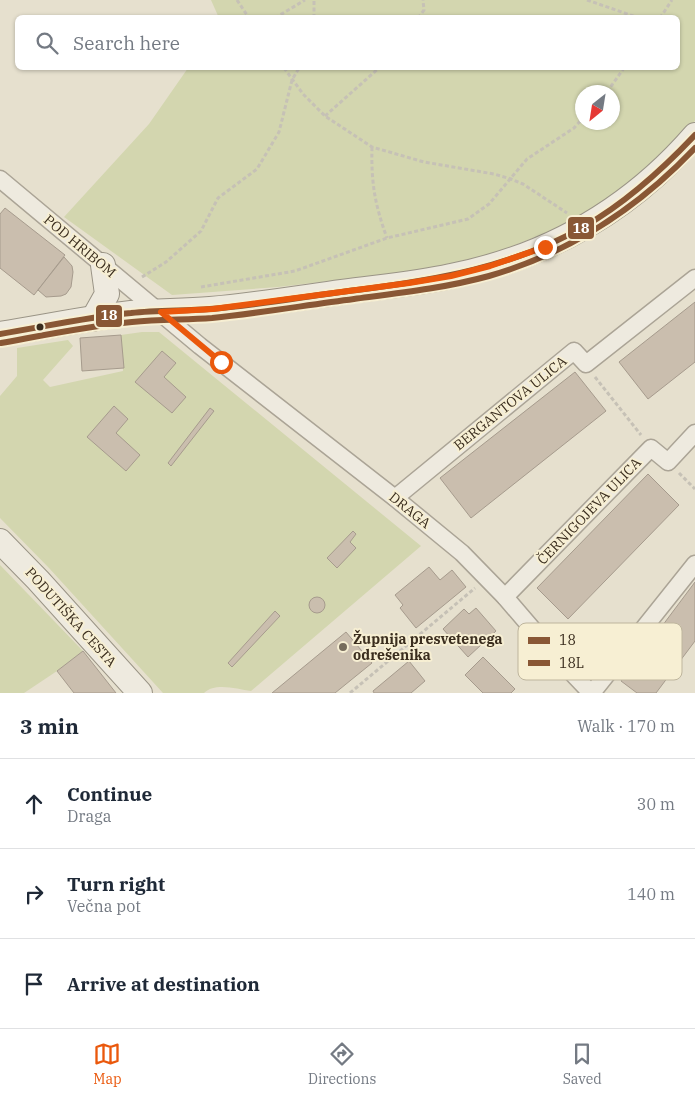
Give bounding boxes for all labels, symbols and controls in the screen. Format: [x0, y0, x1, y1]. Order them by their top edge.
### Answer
search box [15, 15, 680, 70]
icon: search [33, 29, 61, 57]
text: Search here [73, 31, 180, 55]
north arrow [575, 85, 620, 130]
street label: POD HRIBOM [40, 211, 120, 281]
line badge: 18 [567, 216, 595, 240]
text: 18 [573, 219, 589, 237]
route end [534, 236, 557, 259]
line badge: 18 [95, 304, 123, 328]
text: 18 [101, 306, 117, 324]
unlabelled marker [35, 322, 45, 332]
route start [210, 351, 233, 374]
street label: BERGANTOVA ULICA [450, 352, 570, 454]
street label: ČERNIGOJEVA ULICA [532, 453, 645, 568]
street label: DRAGA [386, 488, 435, 532]
street label: PODUTIŠKA CESTA [21, 563, 122, 671]
legend [518, 623, 682, 680]
place label: Župnija presvetenega odrešenika [353, 629, 502, 664]
text: 18 [559, 631, 576, 649]
marker: Župnija presvetenega odrešenika [337, 641, 349, 653]
text: 18L [559, 654, 584, 672]
text: 3 min [20, 712, 79, 740]
text: Walk · 170 m [577, 716, 675, 736]
text: Continue [67, 782, 152, 806]
icon: ahead [20, 790, 48, 818]
text: 30 m [637, 794, 675, 814]
text: Draga [67, 806, 111, 826]
text: Turn right [67, 872, 165, 896]
icon: right [20, 880, 48, 908]
text: 140 m [627, 884, 675, 904]
text: Večna pot [67, 896, 141, 916]
icon: arrive [20, 970, 48, 998]
text: Arrive at destination [67, 972, 260, 996]
tab: Map [93, 1040, 122, 1088]
tab: Directions [308, 1040, 376, 1088]
tab: Saved [563, 1040, 602, 1088]

